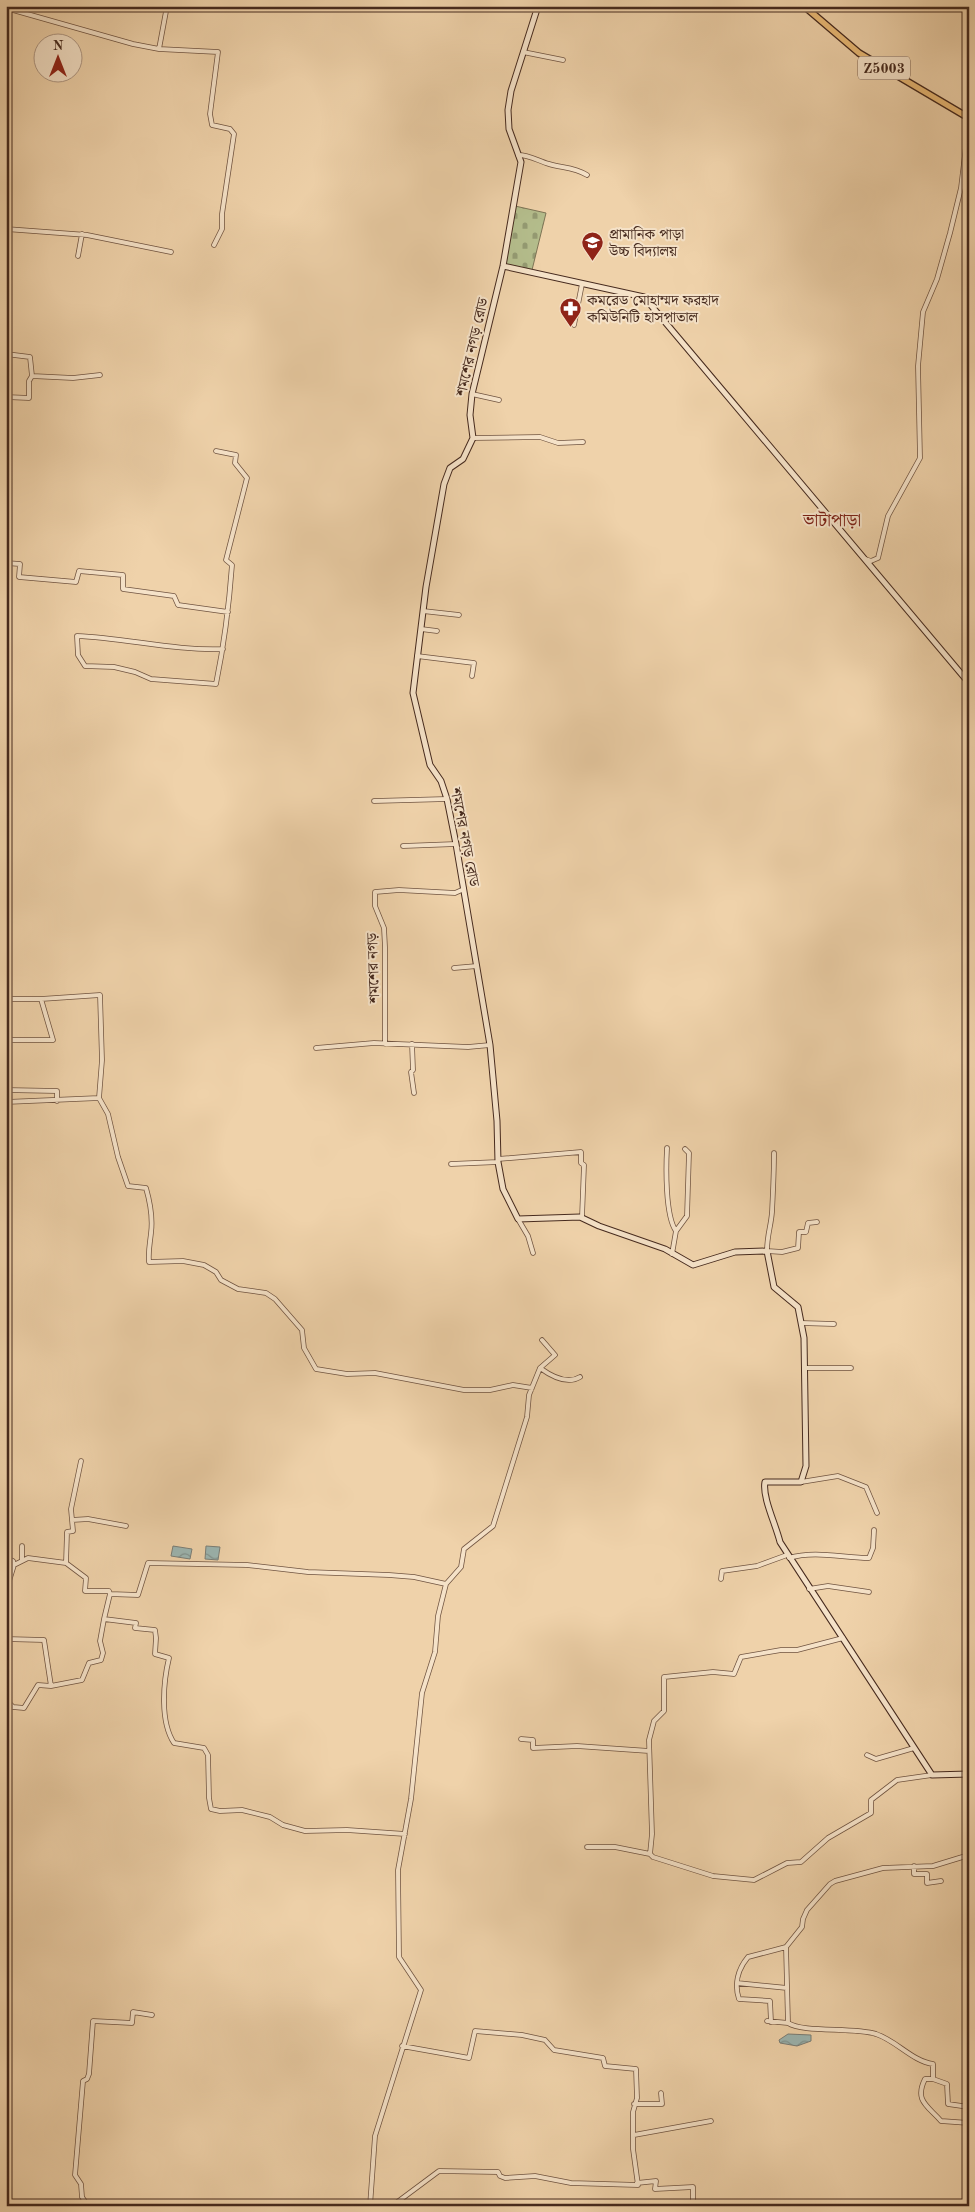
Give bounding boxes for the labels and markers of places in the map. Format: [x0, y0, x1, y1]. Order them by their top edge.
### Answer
place label: প্রামানিক পাড়া উচ্চ বিদ্যালয় [608, 226, 684, 260]
school or university icon: প্রামানিক পাড়া উচ্চ বিদ্যালয় [581, 231, 605, 262]
place label: কমরেড মোহাম্মদ ফরহাদ কমিউনিটি হাসপাতাল [586, 294, 720, 326]
pharmacy icon: কমরেড মোহাম্মদ ফরহাদ কমিউনিটি হাসপাতাল [559, 297, 583, 328]

